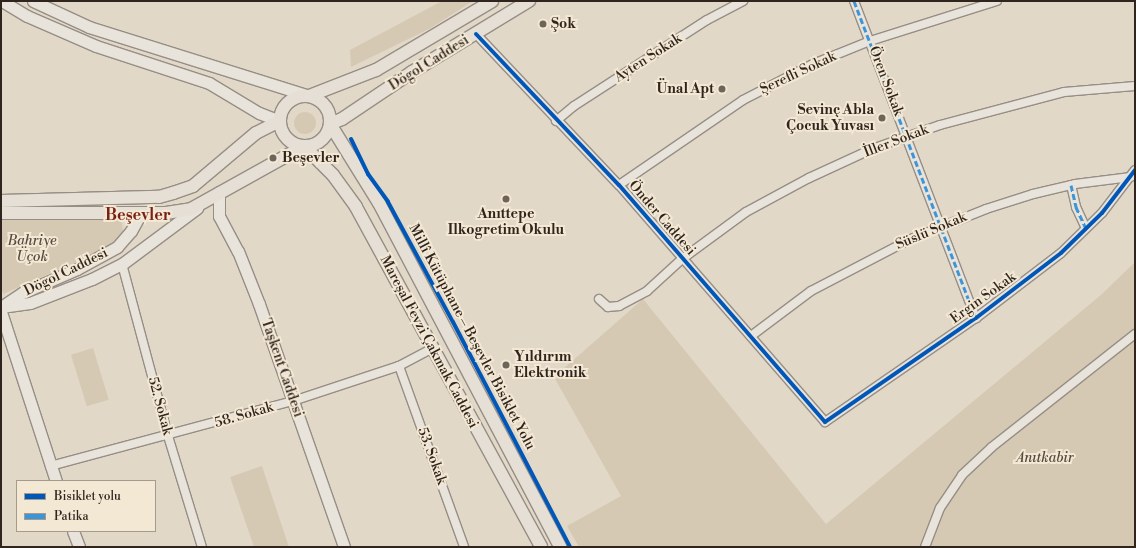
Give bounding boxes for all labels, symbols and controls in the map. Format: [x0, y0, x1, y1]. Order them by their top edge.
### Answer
place label: Şok [551, 16, 576, 32]
marker: Şok [538, 19, 548, 29]
street label: Ayten Sokak [611, 30, 685, 86]
street label: Dögol Caddesi [386, 32, 472, 94]
street label: Ören Sokak [865, 44, 907, 118]
street label: Şerefli Sokak [757, 48, 839, 98]
place label: Ünal Apt [656, 81, 714, 97]
marker: Ünal Apt [717, 84, 727, 94]
place label: Sevinç Abla Çocuk Yuvası [786, 102, 874, 134]
marker: Sevinç Abla Çocuk Yuvası [877, 113, 887, 123]
street label: İller Sokak [861, 121, 931, 161]
place label: Beşevler [282, 150, 340, 166]
marker: Beşevler [267, 152, 279, 164]
street label: Önder Caddesi [625, 177, 699, 259]
marker: Anıttepe Ilkogretim Okulu [501, 194, 511, 204]
district label: Beşevler [105, 205, 171, 225]
place label: Anıttepe Ilkogretim Okulu [448, 206, 564, 238]
street label: Süslü Sokak [893, 209, 969, 253]
street label: Millî Kütüphane – Beşevler Bisiklet Yolu [405, 221, 539, 453]
park label: Bahriye Üçok [8, 233, 56, 266]
street label: Dögol Caddesi [21, 244, 111, 300]
street label: Mareşal Fevzi Çakmak Caddesi [376, 253, 482, 431]
street label: Ergin Sokak [947, 269, 1019, 327]
street label: Taşkent Caddesi [257, 317, 307, 419]
place label: Yıldırım Elektronik [514, 349, 586, 382]
marker: Yıldırım Elektronik [501, 360, 511, 370]
street label: 52. Sokak [144, 375, 176, 437]
street label: 58. Sokak [213, 399, 275, 431]
street label: 53. Sokak [414, 425, 450, 487]
park label: Anıtkabir [1016, 450, 1074, 466]
legend [16, 480, 156, 532]
text: Bisiklet yolu [54, 489, 121, 504]
text: Patika [54, 509, 89, 524]

